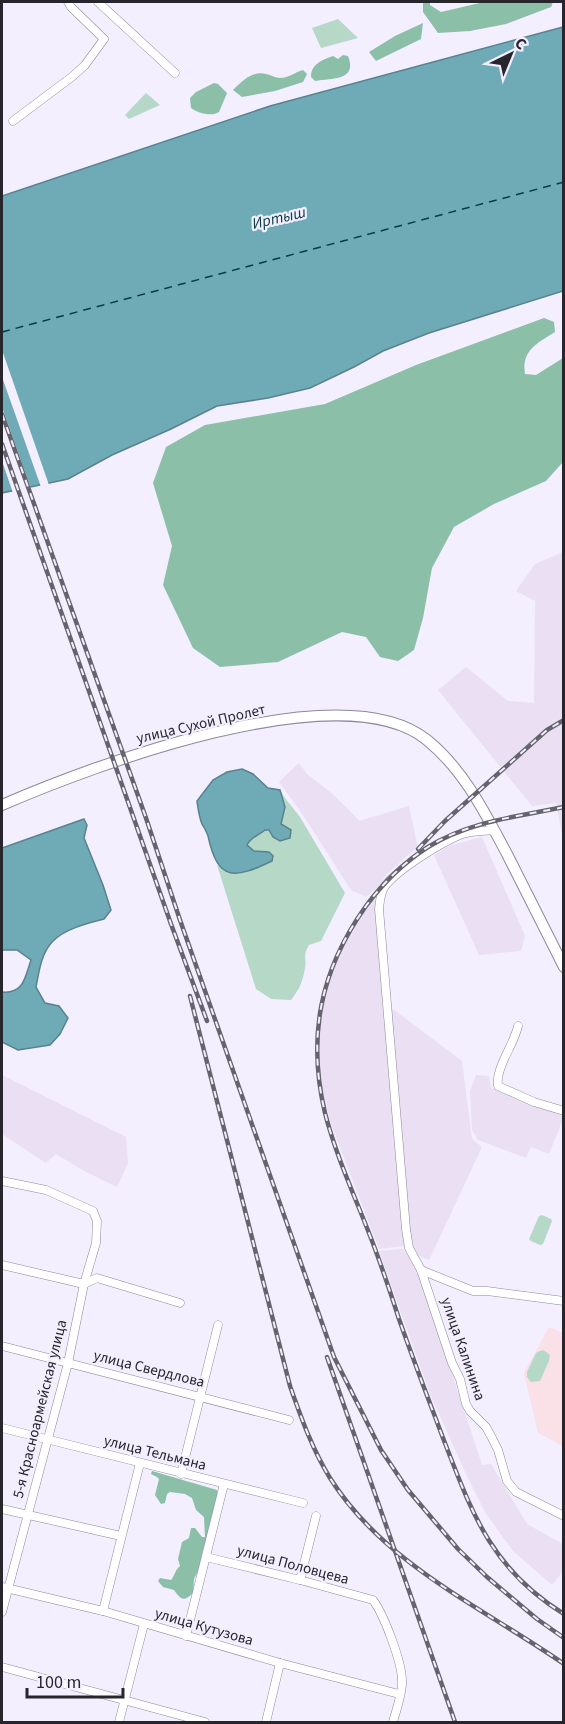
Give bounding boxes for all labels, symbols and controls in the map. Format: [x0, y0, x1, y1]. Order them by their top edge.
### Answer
north arrow [481, 24, 541, 84]
text: С [510, 33, 531, 55]
water label: Иртыш [250, 201, 308, 235]
street label: улица Сухой Пролет [134, 699, 268, 749]
street label: улица Калинина [436, 1295, 490, 1403]
street label: 5-я Красноармейская улица [8, 1318, 72, 1500]
street label: улица Свердлова [91, 1345, 207, 1393]
street label: улица Тельмана [101, 1430, 209, 1476]
street label: улица Половцева [235, 1540, 351, 1590]
street label: улица Кутузова [152, 1603, 256, 1651]
scale bar [27, 1661, 123, 1699]
text: 100 m [36, 1670, 81, 1695]

